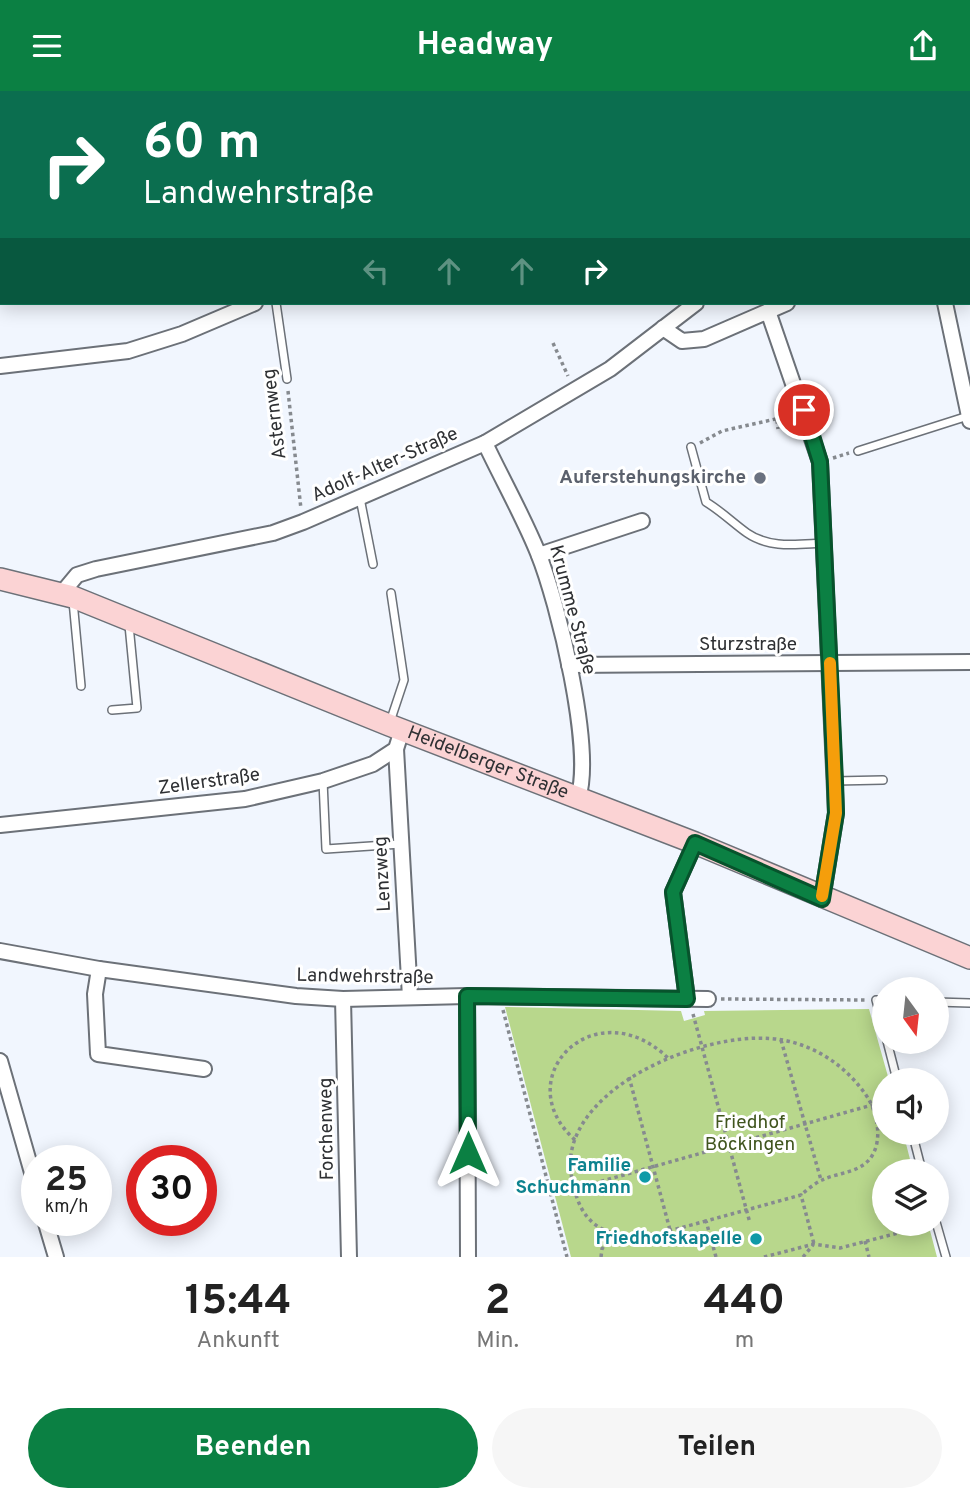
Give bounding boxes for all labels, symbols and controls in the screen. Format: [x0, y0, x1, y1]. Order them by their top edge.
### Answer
text: Headway [417, 26, 553, 66]
icon: menu [28, 27, 66, 65]
icon: share [904, 27, 942, 65]
text: 60 m [143, 114, 261, 176]
icon: right [28, 119, 119, 210]
text: Landwehrstraße [143, 175, 374, 215]
icon: left [357, 252, 395, 290]
icon: ahead [430, 252, 468, 290]
icon: ahead [503, 252, 541, 290]
icon: right [576, 252, 614, 290]
street label: Asternweg [258, 367, 292, 461]
pin [774, 380, 834, 440]
icon: arrive [785, 391, 823, 429]
street label: Adolf-Alter-Straße [308, 422, 462, 508]
place label: Auferstehungskirche [559, 466, 746, 490]
marker: Auferstehungskirche [752, 470, 768, 486]
street label: Krumme Straße [543, 543, 601, 677]
street label: Sturzstraße [699, 633, 797, 657]
street label: Heidelberger Straße [404, 721, 572, 805]
street label: Zellerstraße [157, 763, 261, 801]
street label: Lenzweg [369, 836, 397, 912]
street label: Landwehrstraße [296, 964, 434, 990]
north arrow [872, 977, 948, 1053]
map controls [872, 977, 949, 1236]
button: sound [872, 1068, 949, 1145]
street label: Forchenweg [314, 1077, 340, 1181]
park label: Friedhof Böckingen [705, 1111, 795, 1157]
position arrow [431, 1116, 505, 1190]
speed limit sign: 30 [126, 1145, 217, 1236]
place label: Familie Schuchmann [515, 1154, 631, 1200]
text: 25 [45, 1159, 88, 1203]
button: layers [872, 1159, 949, 1236]
marker: Familie Schuchmann [637, 1169, 653, 1185]
text: km/h [45, 1196, 88, 1219]
place label: Friedhofskapelle [595, 1227, 742, 1251]
marker: Friedhofskapelle [748, 1231, 764, 1247]
text: 15:44 [185, 1276, 291, 1329]
text: 2 [485, 1276, 510, 1329]
text: 440 [704, 1276, 785, 1329]
text: Ankunft [197, 1327, 280, 1356]
text: Min. [476, 1327, 519, 1356]
text: m [735, 1327, 754, 1356]
button: Beenden [28, 1408, 478, 1488]
button: Teilen [492, 1408, 942, 1488]

